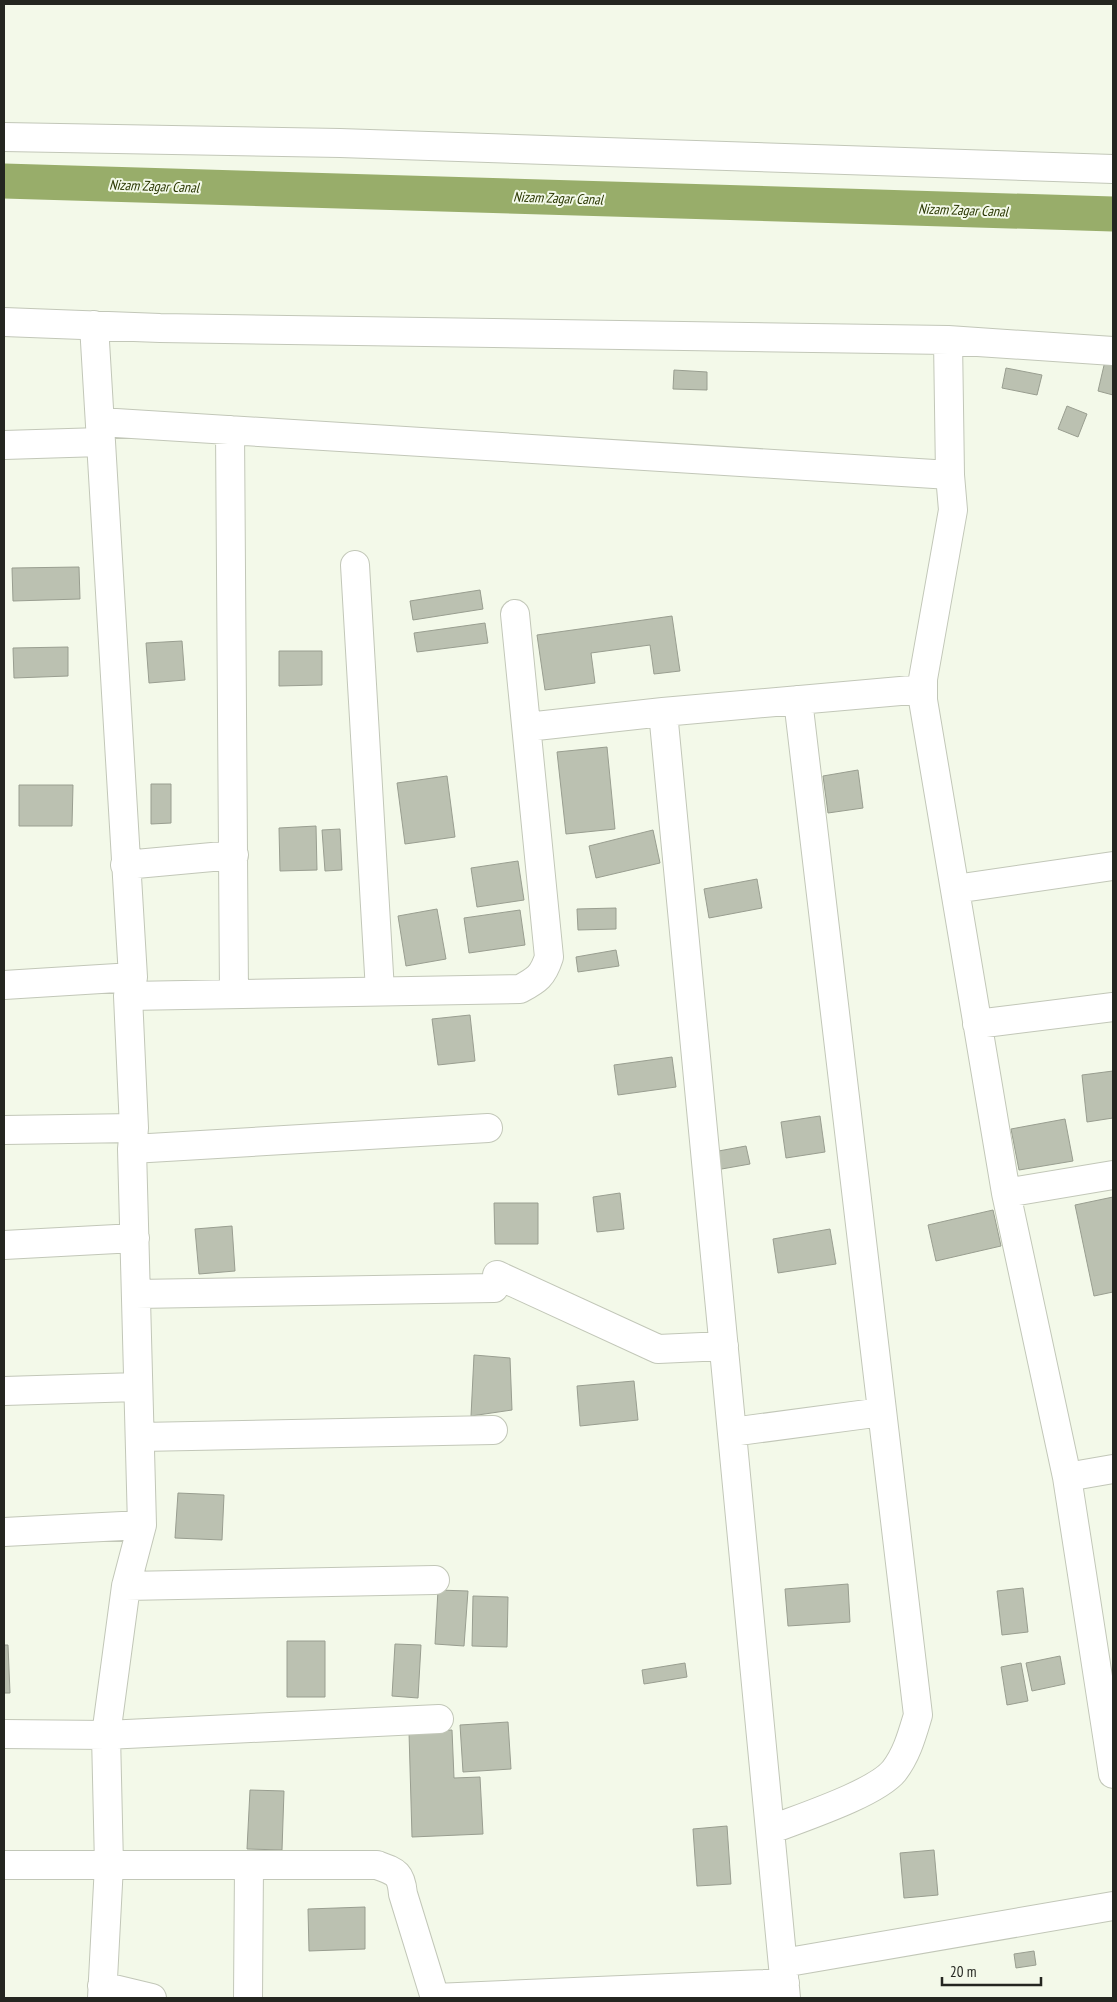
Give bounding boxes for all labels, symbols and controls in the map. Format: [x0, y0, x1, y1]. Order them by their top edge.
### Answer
water label: Nizam Zagar Canal [109, 175, 201, 197]
water label: Nizam Zagar Canal [513, 187, 605, 209]
water label: Nizam Zagar Canal [918, 199, 1010, 221]
scale bar [942, 1954, 1041, 1986]
text: 20 m [950, 1962, 976, 1981]

